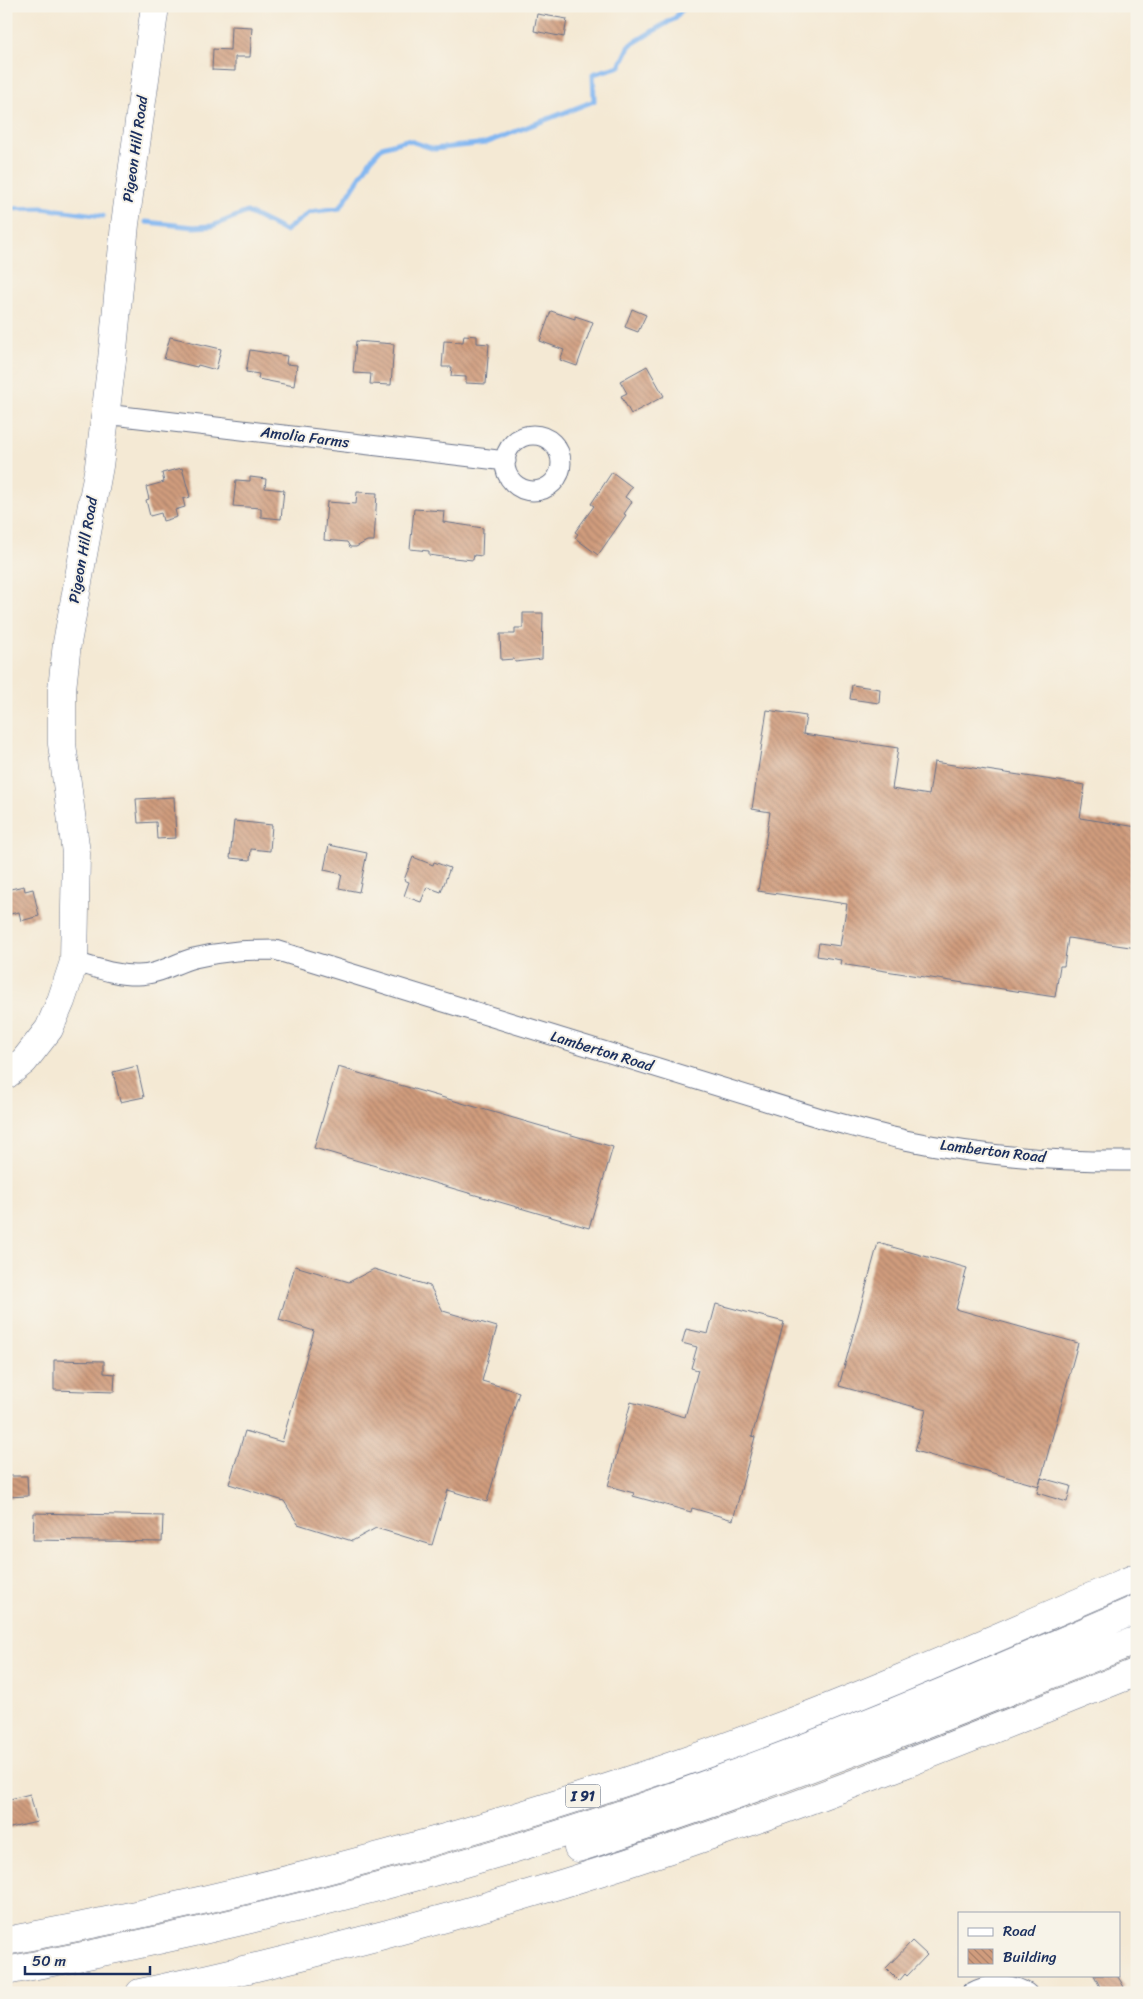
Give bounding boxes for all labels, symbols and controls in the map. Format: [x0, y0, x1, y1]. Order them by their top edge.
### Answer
street label: Pigeon Hill Road [115, 93, 155, 204]
street label: Amolia Farms [258, 419, 351, 455]
street label: Pigeon Hill Road [61, 494, 105, 605]
street label: Lamberton Road [548, 1023, 658, 1079]
street label: Lamberton Road [939, 1132, 1048, 1170]
road number: I 91 [566, 1784, 600, 1808]
legend [958, 1912, 1120, 1976]
text: Road [1003, 1918, 1036, 1944]
scale bar [25, 1944, 150, 1976]
text: Building [1003, 1944, 1057, 1970]
text: 50 m [32, 1948, 67, 1974]

